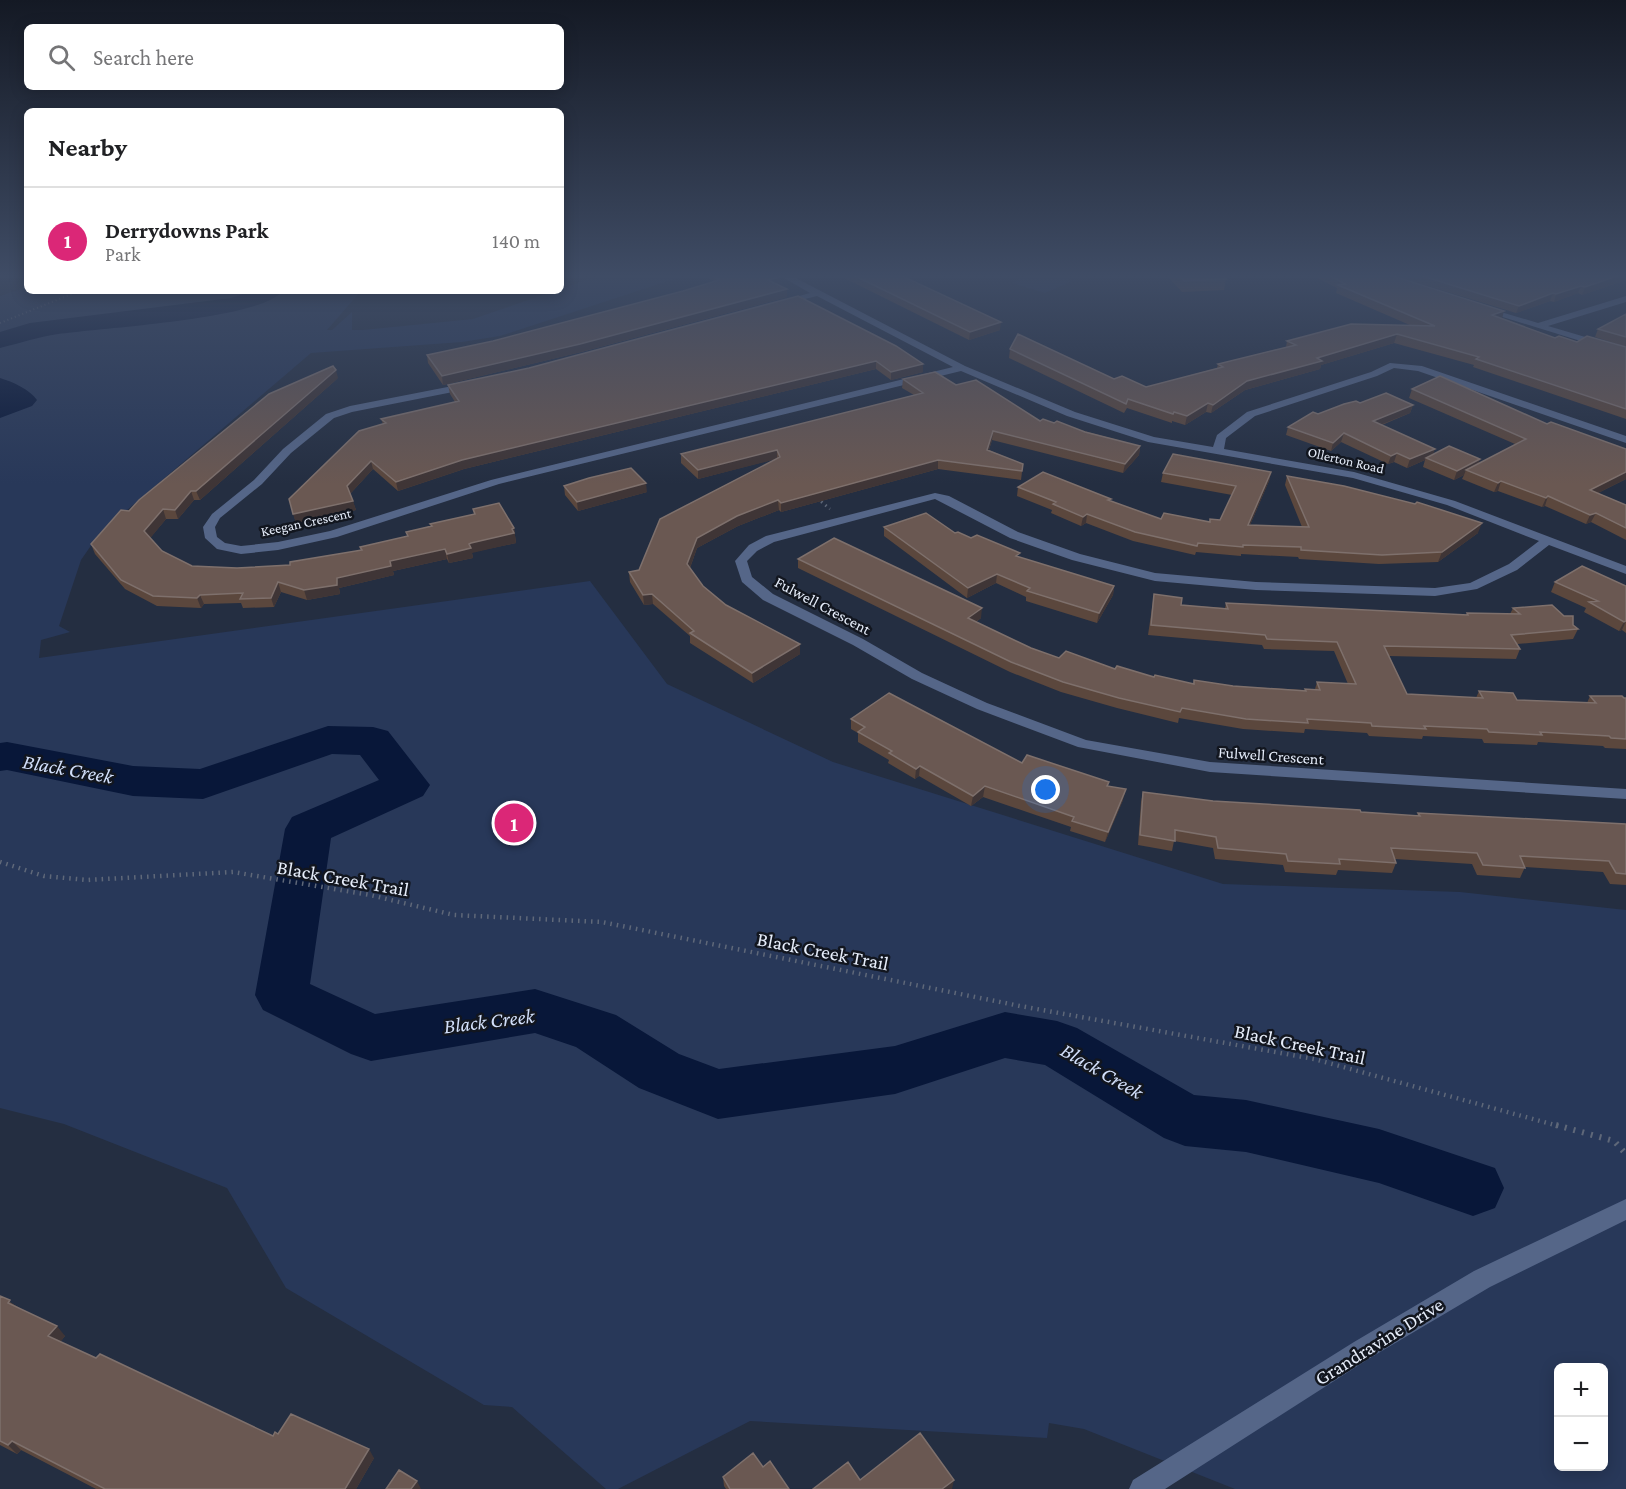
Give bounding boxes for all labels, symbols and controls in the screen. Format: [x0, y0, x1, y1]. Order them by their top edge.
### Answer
search box [24, 24, 564, 90]
icon: search [45, 41, 78, 74]
text: Search here [93, 45, 194, 70]
text: Nearby [48, 133, 127, 162]
text: Derrydowns Park [105, 218, 268, 243]
text: 1 [64, 230, 71, 252]
text: 140 m [492, 230, 540, 252]
text: Park [105, 243, 141, 265]
street label: Ollerton Road [1306, 443, 1386, 477]
street label: Keegan Crescent [259, 505, 353, 539]
street label: Fulwell Crescent [772, 573, 874, 638]
street label: Fulwell Crescent [1218, 743, 1325, 768]
water label: Black Creek [21, 749, 116, 789]
your location [1031, 775, 1060, 804]
pin: 1 [494, 800, 534, 846]
street label: Black Creek Trail [275, 856, 411, 900]
street label: Black Creek Trail [755, 927, 891, 975]
water label: Black Creek [442, 1003, 537, 1038]
street label: Black Creek Trail [1232, 1019, 1368, 1069]
water label: Black Creek [1056, 1038, 1148, 1105]
street label: Grandravine Drive [1311, 1293, 1447, 1389]
map controls [1554, 1363, 1608, 1471]
button: + [1554, 1363, 1608, 1417]
button: − [1554, 1417, 1608, 1471]

